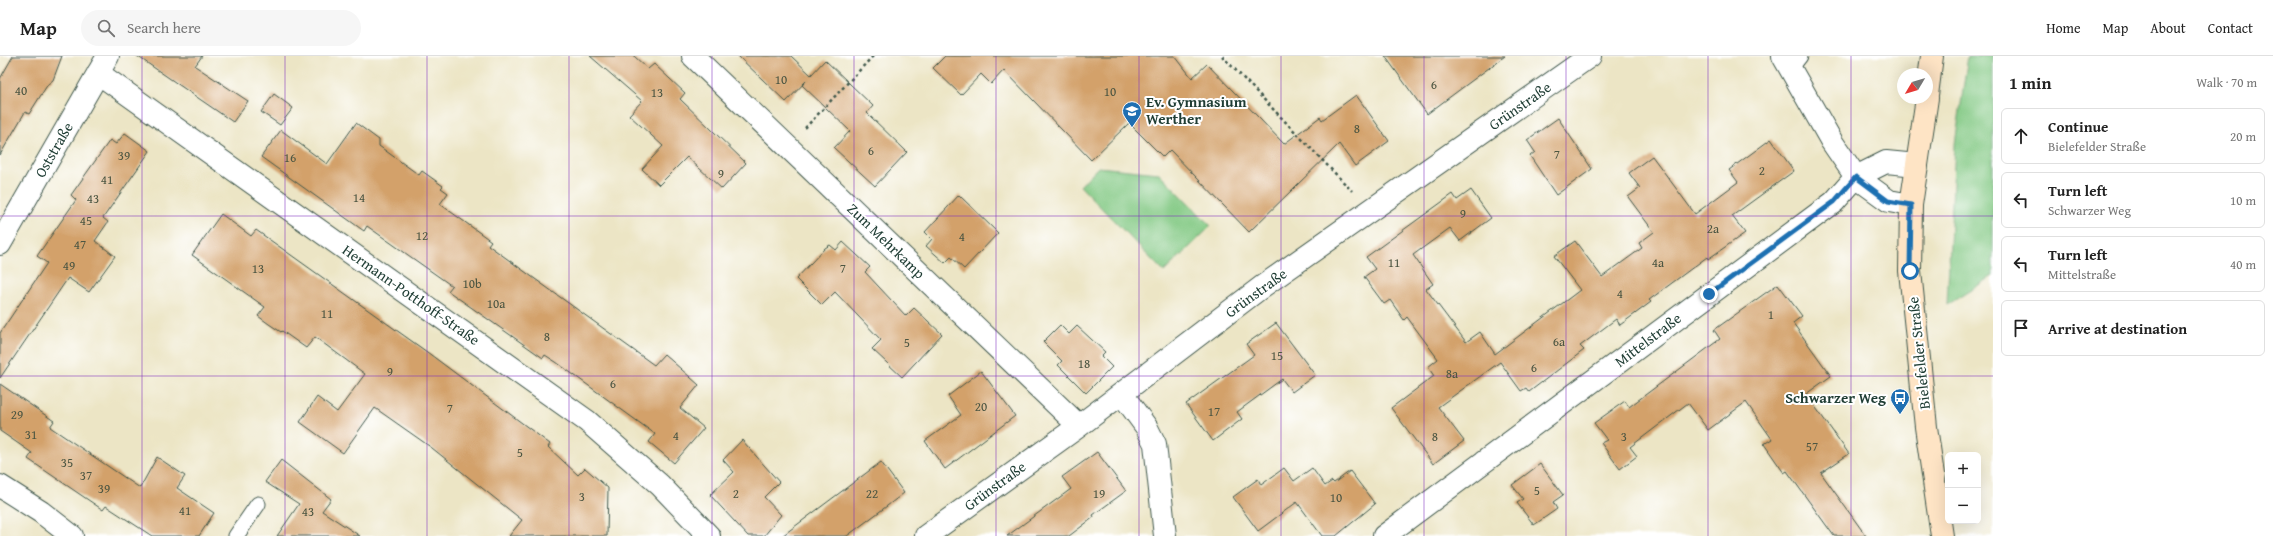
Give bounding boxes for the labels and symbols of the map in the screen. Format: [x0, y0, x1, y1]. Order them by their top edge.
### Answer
north arrow [1897, 68, 1933, 104]
house number: 10 [775, 70, 787, 89]
house number: 6 [1431, 75, 1437, 94]
street label: Grünstraße [1484, 76, 1555, 135]
house number: 40 [15, 81, 27, 100]
house number: 10 [1104, 82, 1116, 101]
house number: 13 [651, 83, 663, 102]
place label: Ev. Gymnasium Werther [1146, 91, 1247, 129]
school or university icon: Ev. Gymnasium Werther [1121, 100, 1143, 128]
street label: Oststraße [29, 118, 78, 181]
house number: 8 [1354, 119, 1360, 138]
house number: 6 [868, 141, 874, 160]
house number: 7 [1554, 145, 1560, 164]
house number: 39 [118, 146, 130, 165]
house number: 16 [284, 148, 296, 167]
house number: 2 [1759, 161, 1765, 180]
house number: 9 [718, 164, 724, 183]
house number: 41 [101, 170, 113, 189]
house number: 14 [353, 188, 365, 207]
house number: 43 [87, 189, 99, 208]
street label: Zum Mehrkamp [843, 198, 930, 283]
house number: 9 [1460, 204, 1466, 223]
house number: 45 [80, 211, 92, 230]
house number: 2a [1707, 219, 1720, 238]
house number: 12 [416, 226, 428, 245]
house number: 4 [959, 227, 965, 246]
house number: 47 [74, 235, 86, 254]
street label: Hermann-Potthoff-Straße [338, 239, 484, 350]
house number: 11 [1388, 253, 1400, 272]
house number: 4a [1652, 253, 1665, 272]
house number: 49 [63, 256, 75, 275]
house number: 13 [252, 259, 264, 278]
house number: 7 [840, 259, 846, 278]
route start [1901, 262, 1919, 280]
street label: Grünstraße [1220, 263, 1291, 322]
house number: 10b [462, 274, 482, 293]
house number: 4 [1617, 284, 1623, 303]
route end [1700, 285, 1718, 303]
house number: 10a [487, 294, 506, 313]
street label: Bielefelder Straße [1902, 296, 1935, 410]
house number: 11 [321, 304, 333, 323]
house number: 1 [1768, 305, 1774, 324]
street label: Mittelstraße [1610, 308, 1685, 372]
house number: 8 [544, 327, 550, 346]
house number: 6a [1553, 332, 1566, 351]
house number: 5 [904, 333, 910, 352]
house number: 15 [1271, 346, 1283, 365]
house number: 18 [1078, 354, 1090, 373]
house number: 6 [1531, 358, 1537, 377]
house number: 9 [387, 362, 393, 381]
house number: 8a [1446, 364, 1459, 383]
house number: 6 [610, 374, 616, 393]
place label: Schwarzer Weg [1785, 387, 1886, 408]
bus stop icon: Schwarzer Weg [1889, 387, 1911, 415]
house number: 20 [975, 397, 987, 416]
house number: 7 [447, 399, 453, 418]
house number: 17 [1208, 402, 1220, 421]
house number: 29 [11, 405, 23, 424]
house number: 31 [25, 425, 37, 444]
house number: 4 [673, 426, 679, 445]
house number: 8 [1432, 427, 1438, 446]
house number: 3 [1621, 427, 1627, 446]
house number: 57 [1806, 437, 1818, 456]
house number: 5 [517, 443, 523, 462]
house number: 35 [61, 453, 73, 472]
street label: Grünstraße [959, 456, 1030, 515]
house number: 37 [80, 466, 92, 485]
house number: 39 [98, 479, 110, 498]
house number: 5 [1534, 481, 1540, 500]
house number: 2 [733, 484, 739, 503]
house number: 22 [866, 484, 878, 503]
house number: 19 [1093, 484, 1105, 503]
house number: 3 [579, 487, 585, 506]
house number: 10 [1330, 488, 1342, 507]
house number: 41 [179, 501, 191, 520]
house number: 43 [302, 502, 314, 521]

